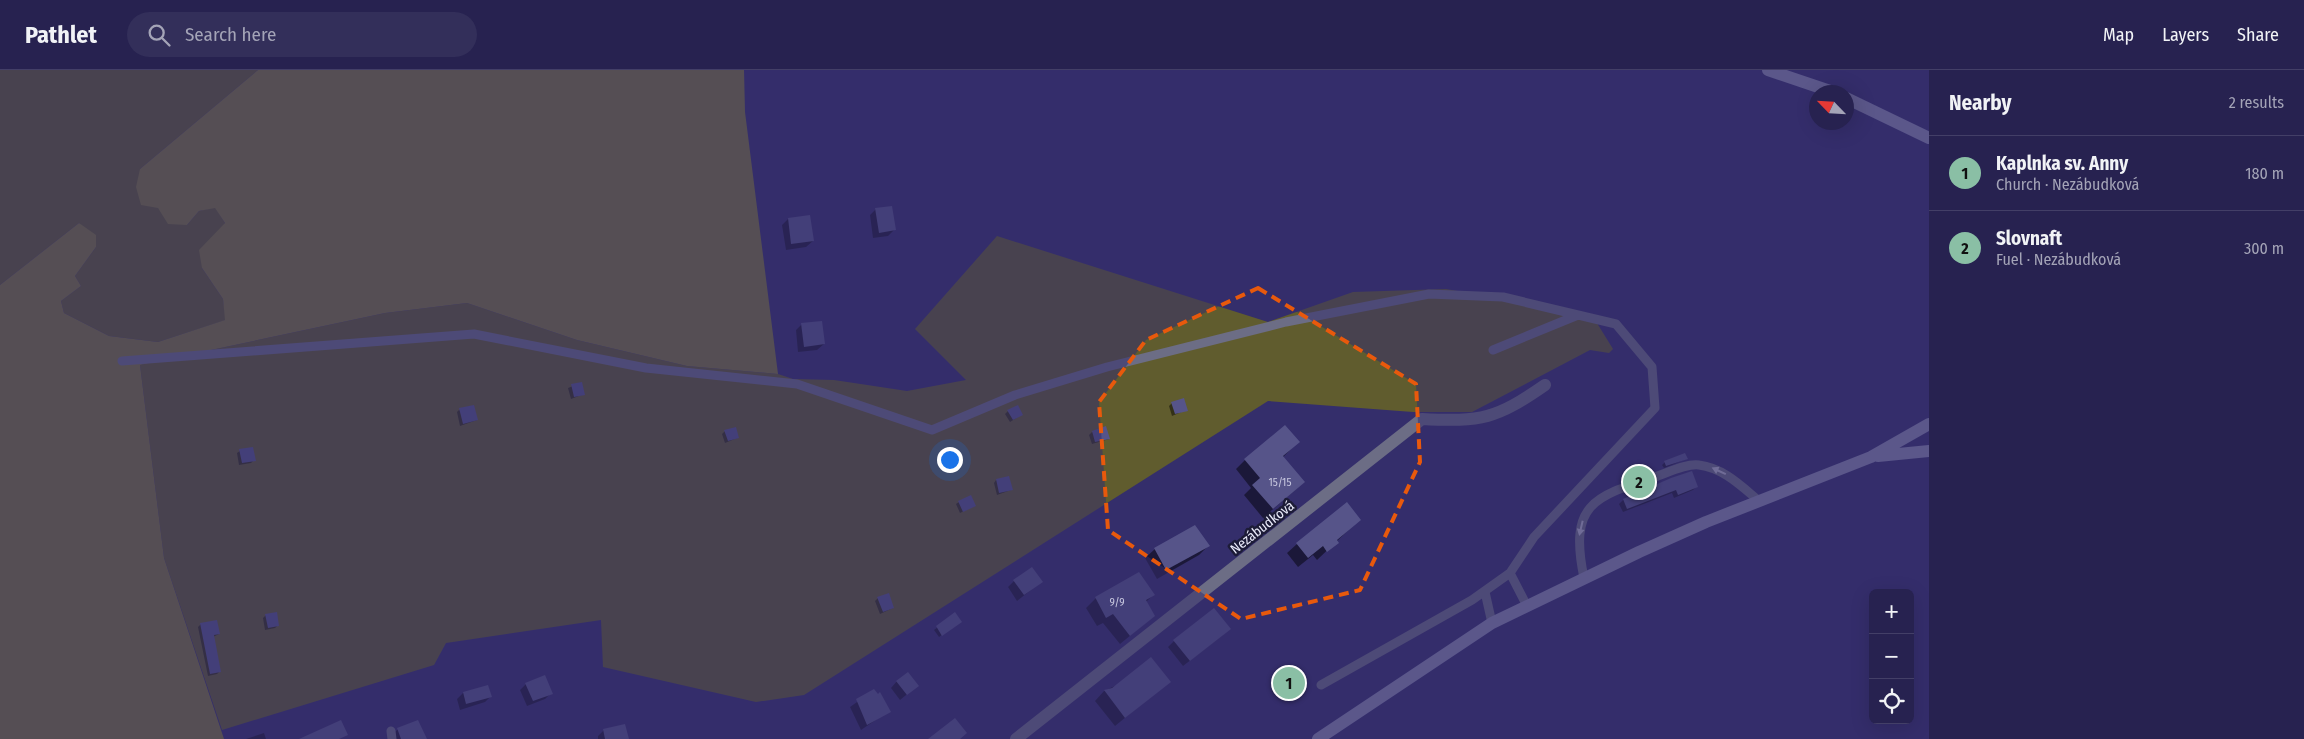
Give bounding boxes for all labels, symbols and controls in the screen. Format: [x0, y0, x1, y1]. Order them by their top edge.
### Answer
search box [127, 12, 477, 57]
text: Pathlet [25, 21, 97, 49]
icon: search [145, 21, 173, 49]
text: Search here [185, 23, 276, 46]
text: Map [2103, 24, 2134, 46]
text: Layers [2162, 24, 2209, 46]
text: Share [2237, 24, 2279, 46]
north arrow [1809, 85, 1854, 130]
text: Nearby [1949, 90, 2011, 116]
text: 2 results [2229, 93, 2284, 112]
text: Kaplnka sv. Anny [1996, 152, 2128, 175]
text: 1 [1962, 164, 1968, 183]
text: 180 m [2245, 164, 2284, 183]
text: Church · Nezábudková [1996, 175, 2139, 194]
text: Slovnaft [1996, 227, 2062, 250]
text: 2 [1961, 239, 1969, 258]
text: 300 m [2244, 239, 2284, 258]
text: Fuel · Nezábudková [1996, 250, 2121, 269]
your location [937, 447, 963, 473]
pin: 2 [1623, 463, 1655, 501]
one-way arrow [1712, 467, 1726, 475]
house number: 15/15 [1269, 476, 1291, 489]
street label: Nezábudková [1227, 497, 1298, 558]
one-way arrow [1577, 521, 1585, 536]
map controls [1869, 589, 1914, 724]
button: + [1869, 589, 1914, 634]
house number: 9/9 [1110, 596, 1124, 609]
button: − [1869, 634, 1914, 679]
pin: 1 [1273, 664, 1305, 702]
button: locate [1869, 679, 1914, 724]

